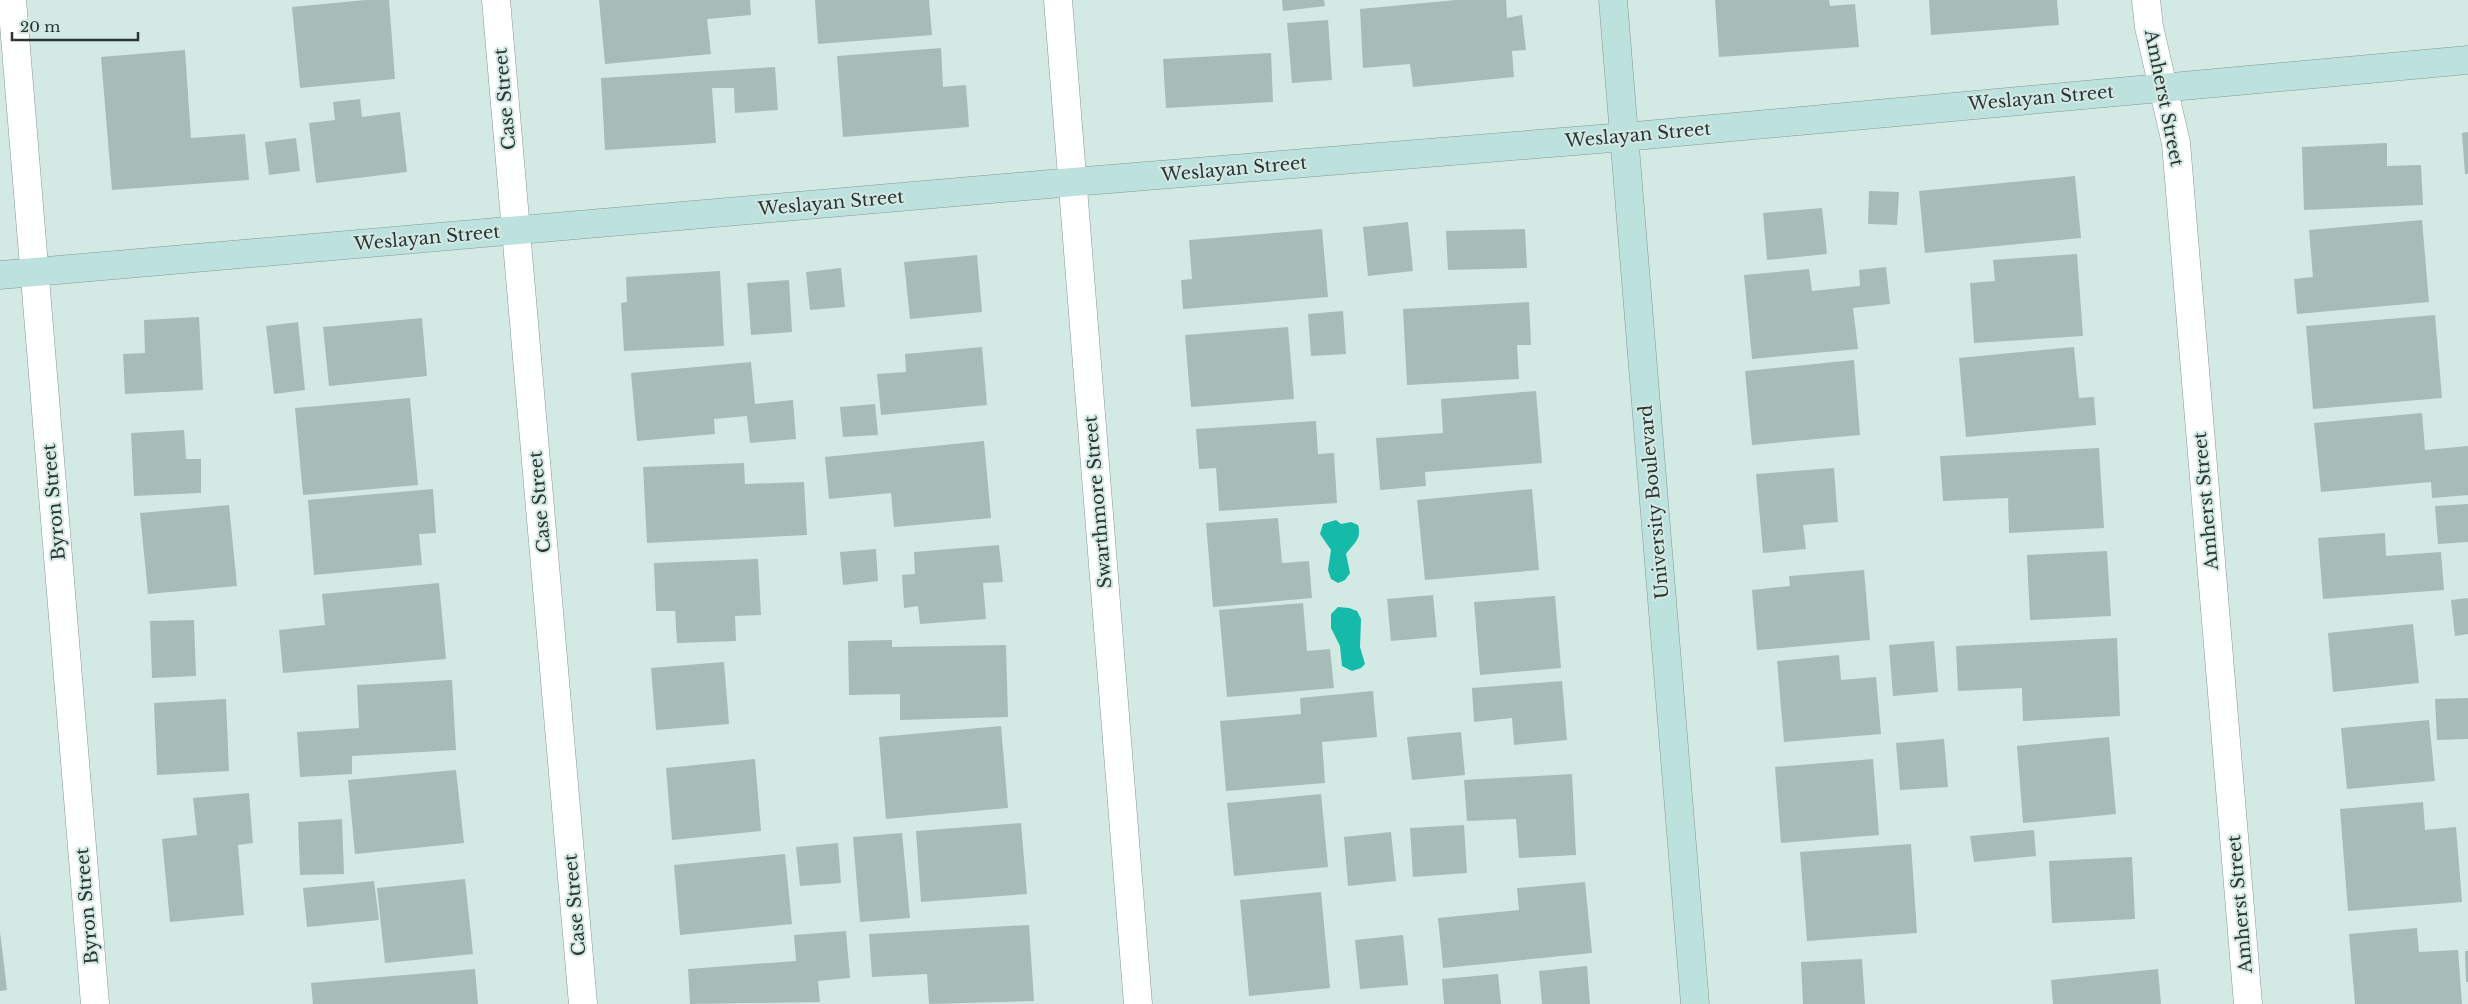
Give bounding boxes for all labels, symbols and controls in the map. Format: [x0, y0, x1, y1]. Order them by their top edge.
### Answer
scale bar [12, 10, 139, 42]
text: 20 m [20, 17, 60, 36]
street label: Amherst Street [2140, 27, 2188, 168]
street label: Case Street [490, 47, 520, 151]
street label: Weslayan Street [1966, 81, 2115, 115]
street label: Weslayan Street [1563, 118, 1712, 152]
street label: Weslayan Street [1159, 152, 1308, 186]
street label: Weslayan Street [756, 186, 905, 220]
street label: Weslayan Street [352, 221, 501, 255]
street label: University Boulevard [1635, 404, 1673, 600]
street label: Swarthmore Street [1079, 415, 1117, 589]
street label: Amherst Street [2189, 431, 2223, 572]
street label: Byron Street [38, 443, 70, 561]
street label: Case Street [525, 450, 555, 554]
street label: Amherst Street [2223, 834, 2257, 975]
street label: Byron Street [71, 847, 103, 965]
street label: Case Street [560, 853, 590, 957]

